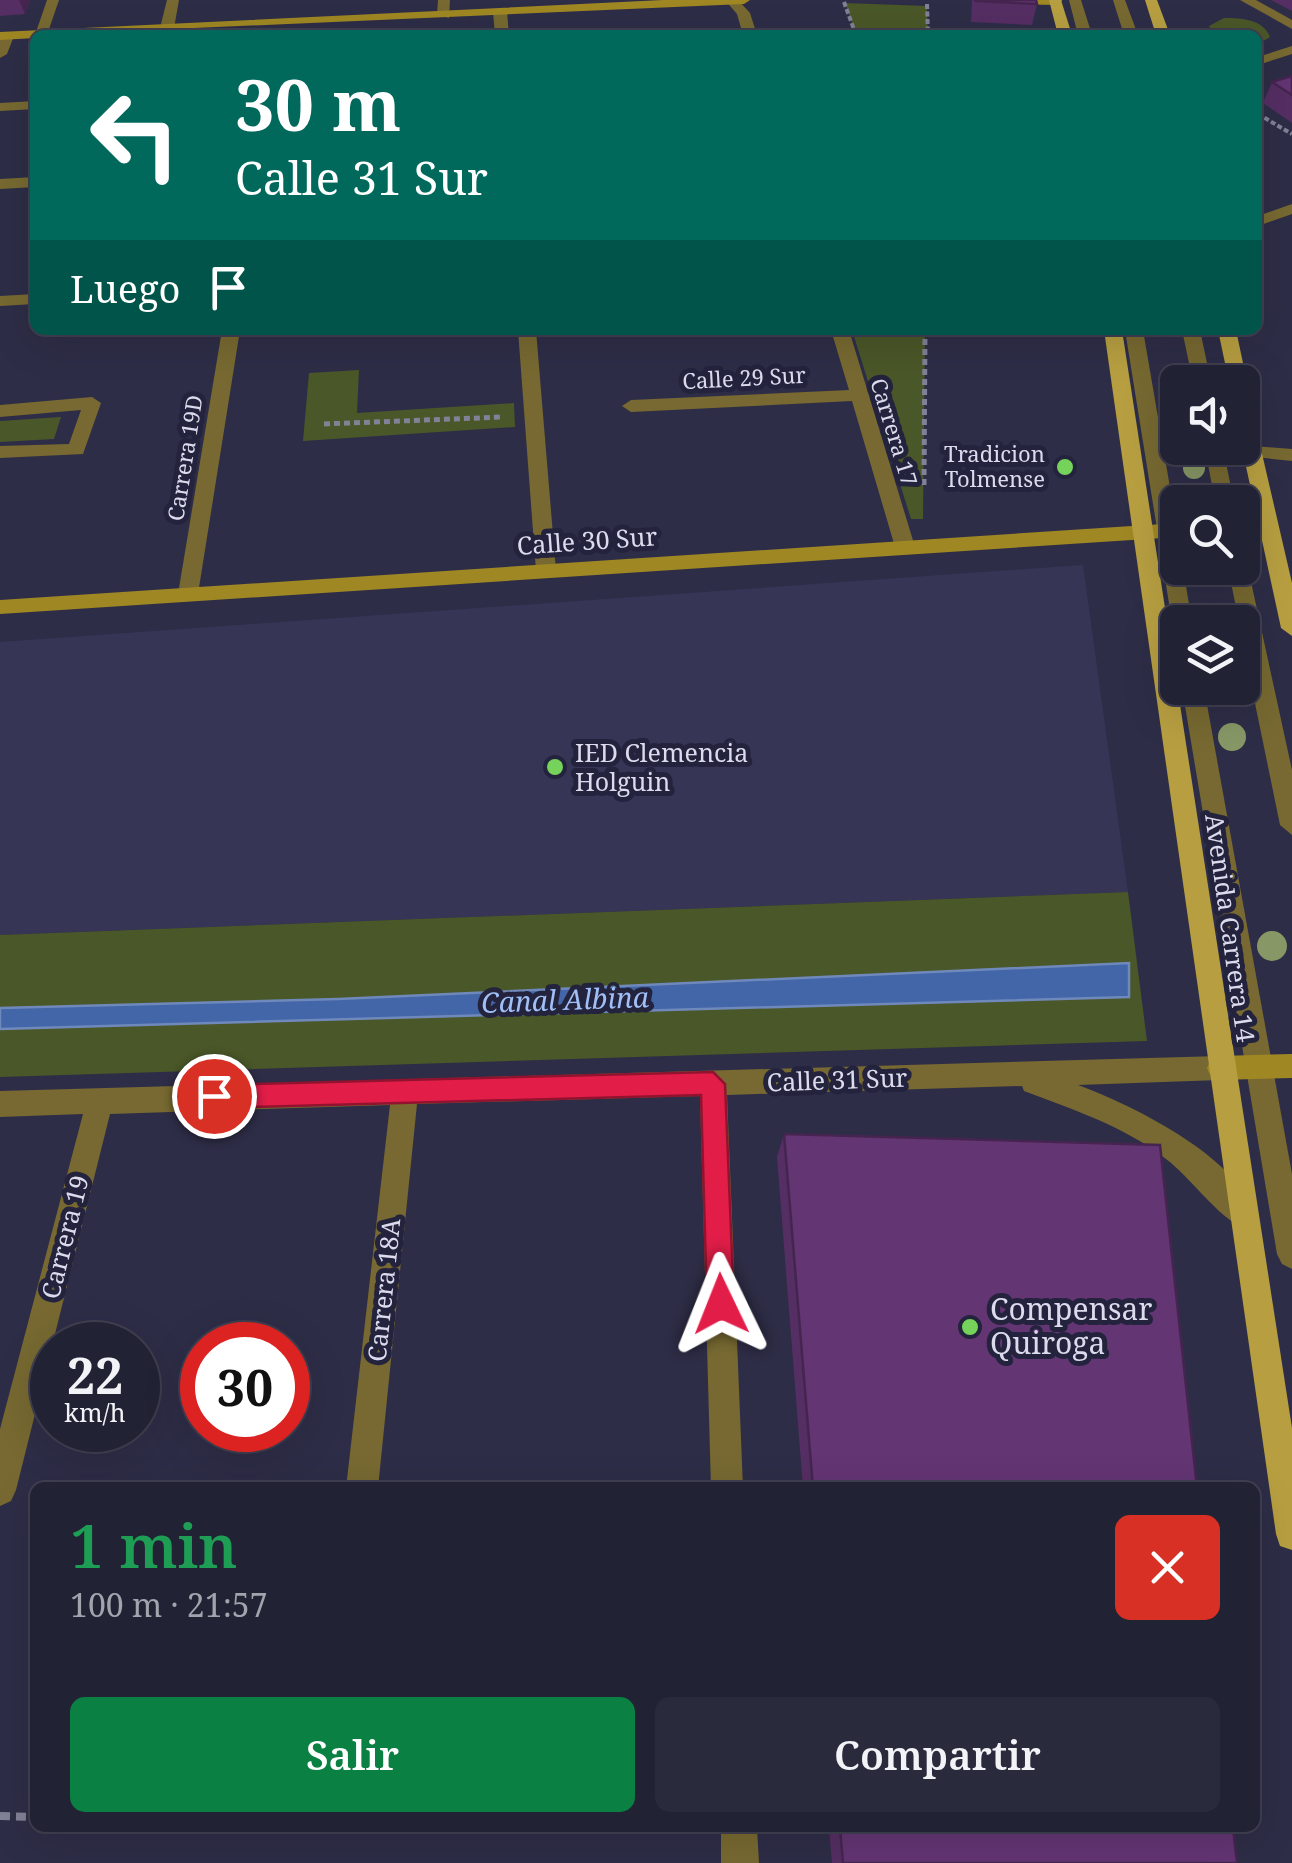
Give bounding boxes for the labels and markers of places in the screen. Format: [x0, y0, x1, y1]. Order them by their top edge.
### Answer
place label: Tradicion Tolmense [944, 438, 1045, 493]
marker: Tradicion Tolmense [1054, 456, 1076, 478]
place label: IED Clemencia Holguin [575, 735, 748, 798]
marker: IED Clemencia Holguin [544, 756, 566, 778]
pin [172, 1054, 257, 1139]
place label: Compensar Quiroga [990, 1288, 1152, 1363]
marker: Compensar Quiroga [959, 1316, 981, 1338]

